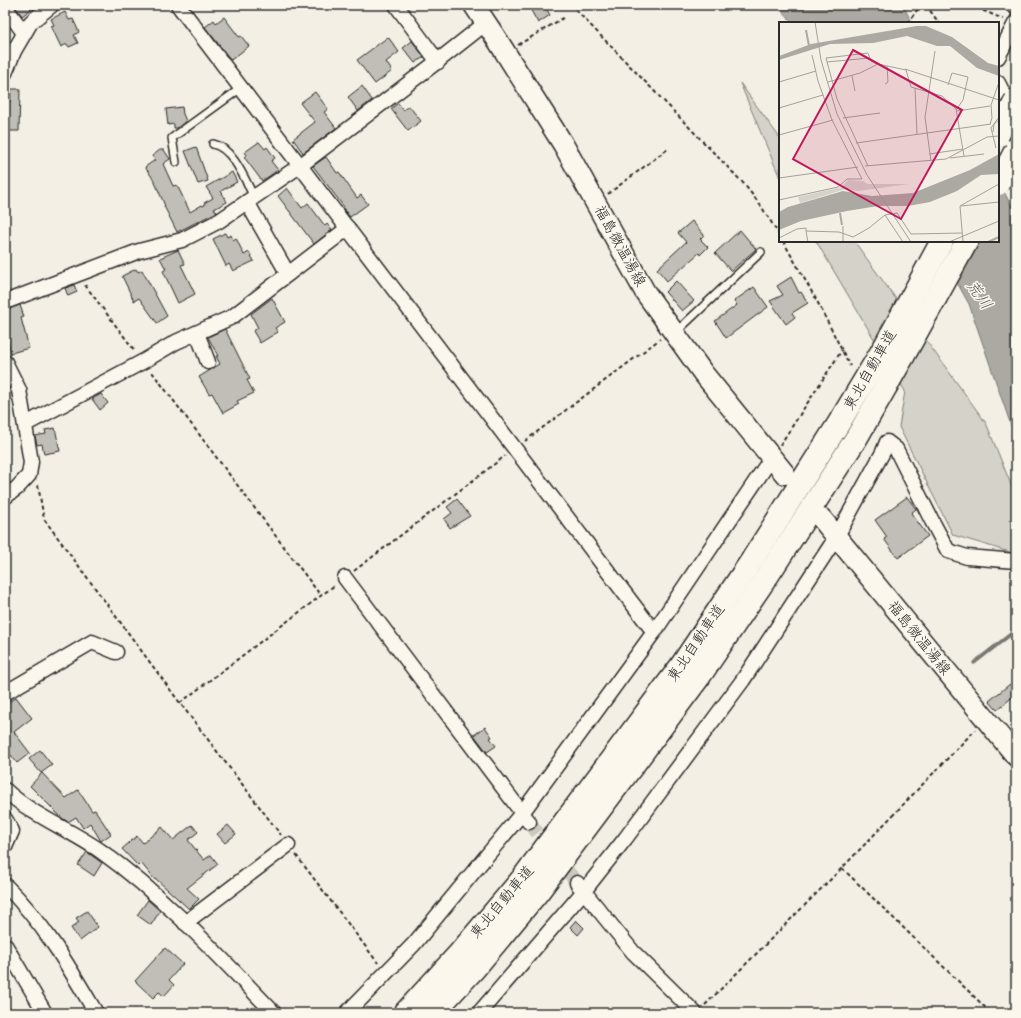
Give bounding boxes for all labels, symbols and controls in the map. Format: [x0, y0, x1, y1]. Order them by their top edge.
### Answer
inset map [779, 22, 999, 242]
street label: 福島微温湯線 [589, 202, 651, 290]
water label: 荒川 [961, 276, 997, 314]
street label: 東北自動車道 [838, 326, 902, 414]
street label: 福島微温湯線 [883, 596, 955, 680]
street label: 東北自動車道 [662, 600, 730, 686]
street label: 東北自動車道 [465, 861, 539, 943]

